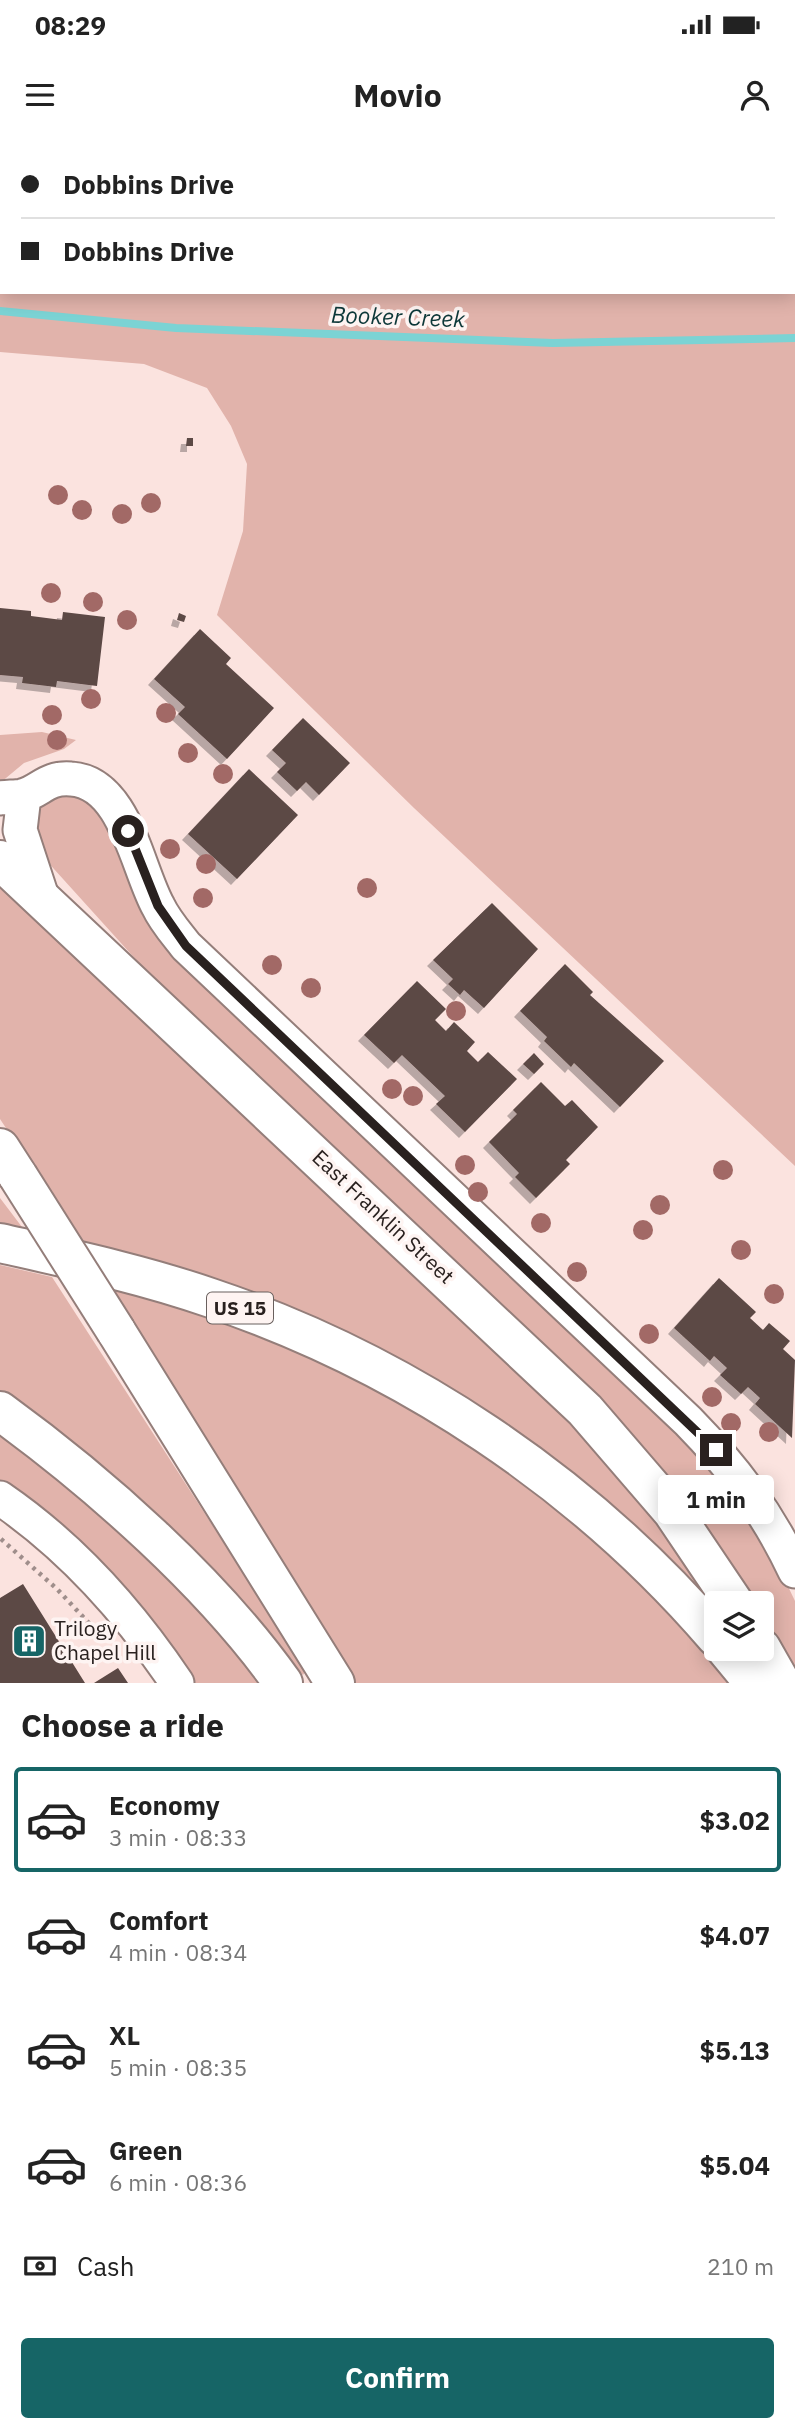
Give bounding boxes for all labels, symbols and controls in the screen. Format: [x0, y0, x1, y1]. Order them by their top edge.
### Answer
text: 08:29 [35, 8, 106, 42]
text: Movio [353, 74, 442, 116]
icon: menu [21, 76, 59, 114]
icon: person [736, 76, 774, 114]
text: Dobbins Drive [63, 167, 234, 201]
text: Dobbins Drive [63, 234, 234, 268]
water label: Booker Creek [330, 299, 467, 333]
route start [112, 815, 144, 847]
street label: East Franklin Street [307, 1143, 461, 1289]
road number: US 15 [207, 1292, 273, 1324]
route end [700, 1434, 732, 1466]
callout: 1 min [658, 1474, 774, 1524]
text: 1 min [686, 1484, 746, 1514]
map controls [704, 1591, 774, 1661]
button: layers [704, 1591, 774, 1661]
place label: Trilogy Chapel Hill [54, 1614, 156, 1666]
building icon: Trilogy Chapel Hill [10, 1622, 48, 1660]
text: Choose a ride [21, 1704, 224, 1746]
icon: car [25, 1788, 88, 1851]
text: Economy [109, 1788, 220, 1822]
text: $3.02 [700, 1803, 770, 1837]
text: 3 min · 08:33 [109, 1822, 247, 1852]
icon: car [25, 1903, 88, 1966]
text: Comfort [109, 1903, 208, 1937]
text: $4.07 [700, 1918, 770, 1952]
text: 4 min · 08:34 [109, 1937, 247, 1967]
icon: car [25, 2018, 88, 2081]
text: XL [109, 2018, 140, 2052]
text: $5.13 [700, 2033, 770, 2067]
text: 5 min · 08:35 [109, 2052, 247, 2082]
icon: car [25, 2133, 88, 2196]
text: Green [109, 2133, 183, 2167]
text: $5.04 [700, 2148, 770, 2182]
text: 6 min · 08:36 [109, 2167, 247, 2197]
icon: cash [21, 2247, 59, 2285]
text: Cash [77, 2249, 134, 2283]
text: 210 m [707, 2251, 774, 2281]
button: Confirm [21, 2338, 774, 2418]

